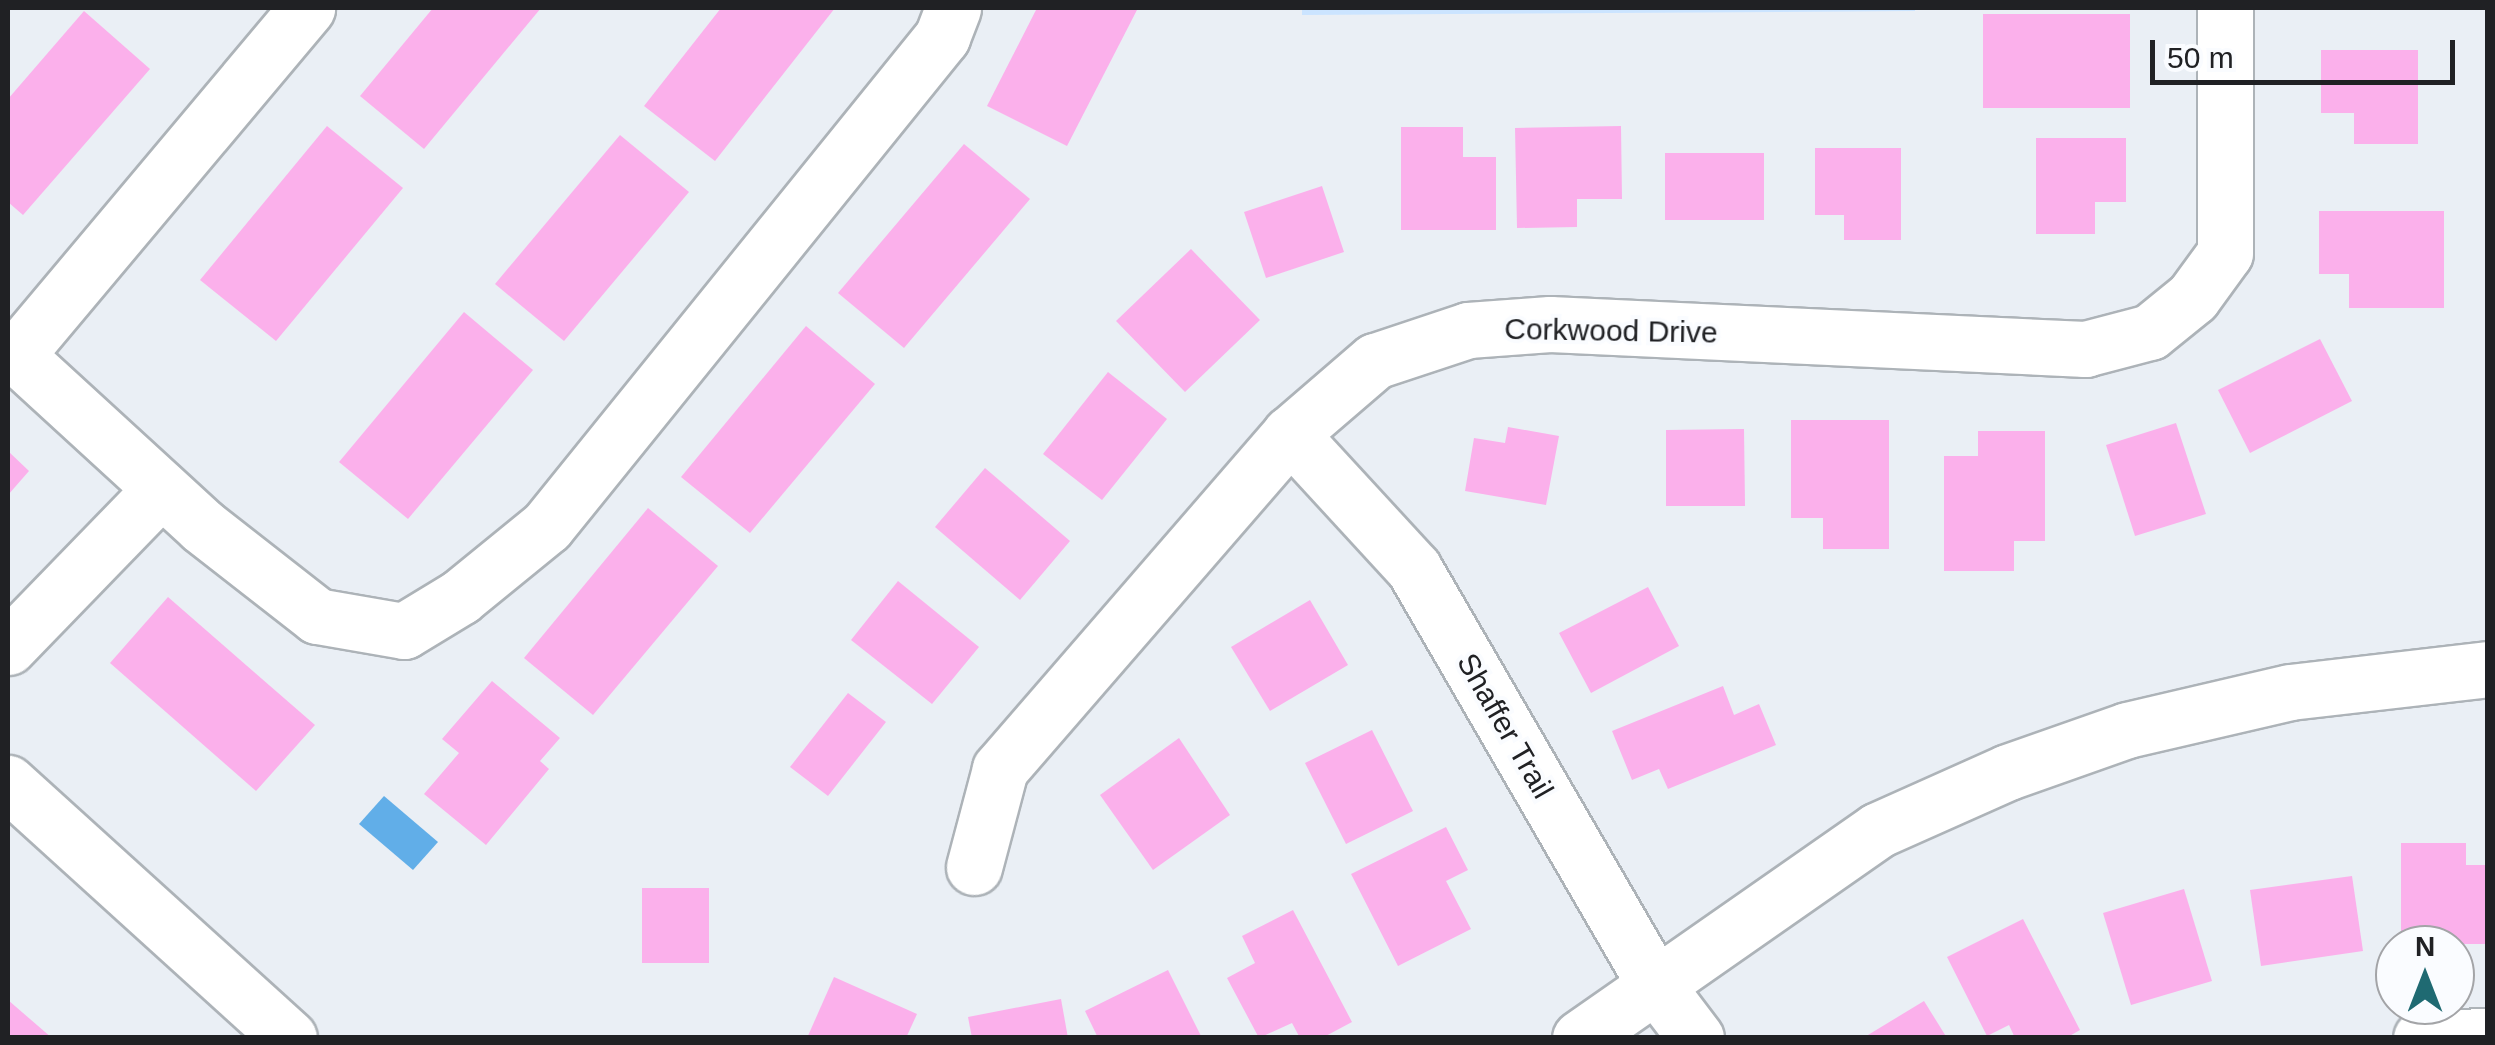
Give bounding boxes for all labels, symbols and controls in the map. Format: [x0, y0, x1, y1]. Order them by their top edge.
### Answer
scale bar [2155, 20, 2460, 82]
text: 50 m [2167, 41, 2234, 74]
street label: Corkwood Drive [1504, 311, 1718, 351]
street label: Shaffer Trail [1449, 647, 1561, 805]
north arrow [2375, 925, 2475, 1025]
text: N [2415, 931, 2435, 962]

